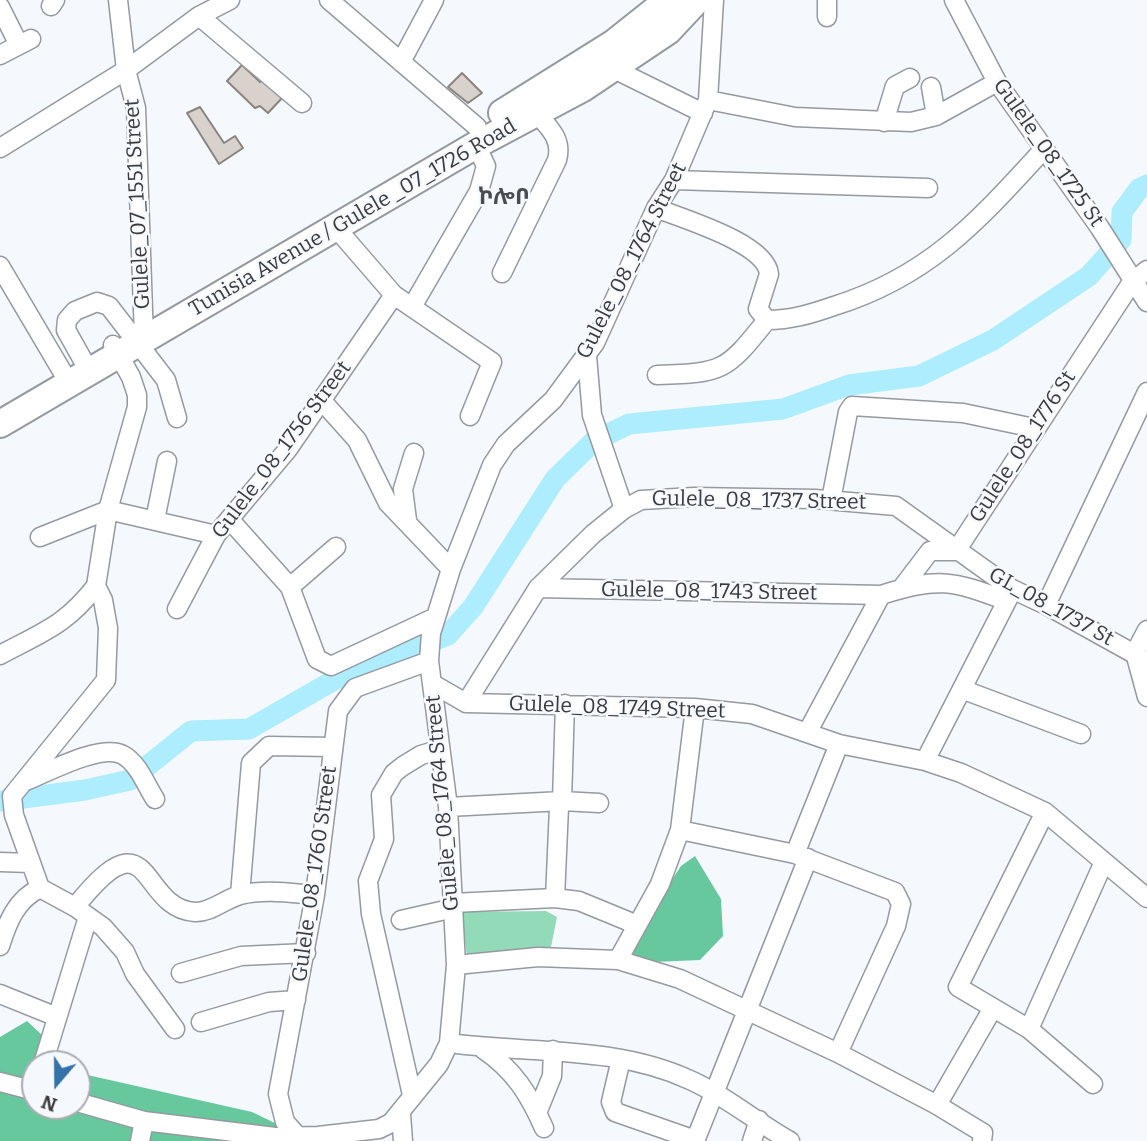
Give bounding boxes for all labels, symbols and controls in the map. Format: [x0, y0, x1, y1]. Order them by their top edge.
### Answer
street label: Gulele_08_1725 St [987, 74, 1109, 232]
street label: Gulele_07_1551 Street [120, 98, 156, 310]
street label: Tunisia Avenue / Gulele _07_1726 Road [185, 114, 521, 322]
street label: Gulele_08_1764 Street [572, 159, 692, 363]
district label: ኮሎቦ [478, 184, 530, 212]
street label: Gulele_08_1756 Street [207, 356, 357, 544]
street label: Gulele_08_1776 St [965, 366, 1081, 528]
street label: Gulele_08_1737 Street [651, 487, 867, 515]
street label: GL_08_1737 St [984, 562, 1118, 652]
street label: Gulele_08_1743 Street [601, 578, 817, 606]
street label: Gulele_08_1749 Street [508, 692, 726, 724]
street label: Gulele_08_1764 Street [421, 694, 465, 912]
street label: Gulele_08_1760 Street [287, 764, 343, 984]
north arrow [21, 1050, 91, 1120]
text: N [39, 1090, 60, 1117]

